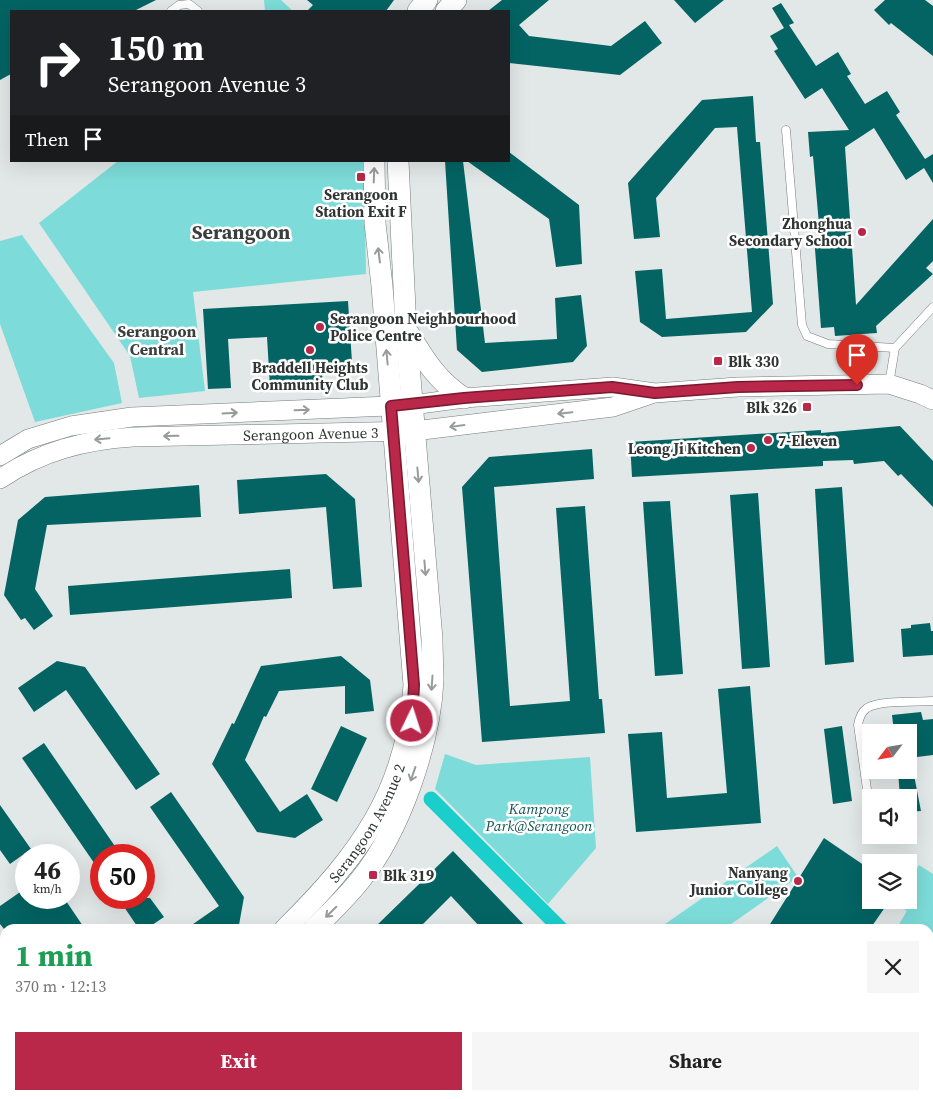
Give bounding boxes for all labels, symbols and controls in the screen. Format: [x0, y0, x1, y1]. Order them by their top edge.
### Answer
text: 150 m [108, 24, 204, 72]
icon: right [25, 30, 90, 95]
text: Serangoon Avenue 3 [108, 69, 306, 99]
icon: arrive [79, 125, 107, 153]
text: Then [25, 126, 69, 152]
one-way arrow [369, 167, 378, 183]
marker: Serangoon Station Exit F [355, 171, 367, 183]
place label: Serangoon Station Exit F [315, 184, 407, 222]
place label: Zhonghua Secondary School [729, 213, 853, 251]
district label: Serangoon [192, 218, 290, 246]
marker: Zhonghua Secondary School [856, 226, 868, 238]
one-way arrow [374, 247, 384, 263]
place label: Serangoon Neighbourhood Police Centre [330, 308, 516, 346]
district label: Serangoon Central [118, 320, 197, 360]
marker: Serangoon Neighbourhood Police Centre [314, 321, 326, 333]
pin [836, 334, 878, 385]
icon: arrive [843, 341, 871, 369]
marker: Braddell Heights Community Club [304, 344, 316, 356]
one-way arrow [382, 350, 392, 366]
place label: Blk 330 [728, 351, 779, 372]
marker: Blk 330 [712, 355, 724, 367]
place label: Braddell Heights Community Club [251, 357, 369, 395]
place label: Blk 326 [746, 397, 797, 418]
marker: Blk 326 [801, 401, 813, 413]
one-way arrow [294, 405, 310, 415]
one-way arrow [557, 408, 573, 418]
one-way arrow [222, 409, 238, 418]
street label: Serangoon Avenue 3 [243, 421, 379, 445]
one-way arrow [450, 421, 466, 431]
place label: 7-Eleven [778, 430, 837, 451]
one-way arrow [163, 431, 179, 441]
one-way arrow [95, 434, 111, 444]
marker: 7-Eleven [762, 434, 774, 446]
place label: Leong Ji Kitchen [628, 438, 741, 459]
marker: Leong Ji Kitchen [745, 442, 757, 454]
one-way arrow [413, 467, 422, 483]
one-way arrow [421, 560, 430, 576]
one-way arrow [427, 675, 437, 691]
position arrow [385, 694, 437, 746]
north arrow [862, 724, 918, 779]
map controls [862, 724, 917, 909]
street label: Serangoon Avenue 2 [323, 761, 409, 887]
one-way arrow [408, 766, 417, 781]
button: sound [862, 789, 917, 844]
park label: Kampong Park@Serangoon [485, 798, 593, 836]
speed limit sign: 50 [90, 844, 155, 909]
text: 46 [34, 853, 61, 887]
button: layers [862, 854, 917, 909]
place label: Nanyang Junior College [689, 862, 788, 900]
place label: Blk 319 [383, 865, 434, 886]
marker: Blk 319 [367, 869, 379, 881]
marker: Nanyang Junior College [792, 875, 804, 887]
text: km/h [33, 881, 62, 897]
one-way arrow [325, 906, 337, 918]
text: 1 min [15, 935, 93, 976]
button: close [867, 941, 919, 993]
text: 370 m · 12:13 [15, 975, 106, 997]
button: Exit [15, 1032, 462, 1090]
button: Share [472, 1032, 919, 1090]

